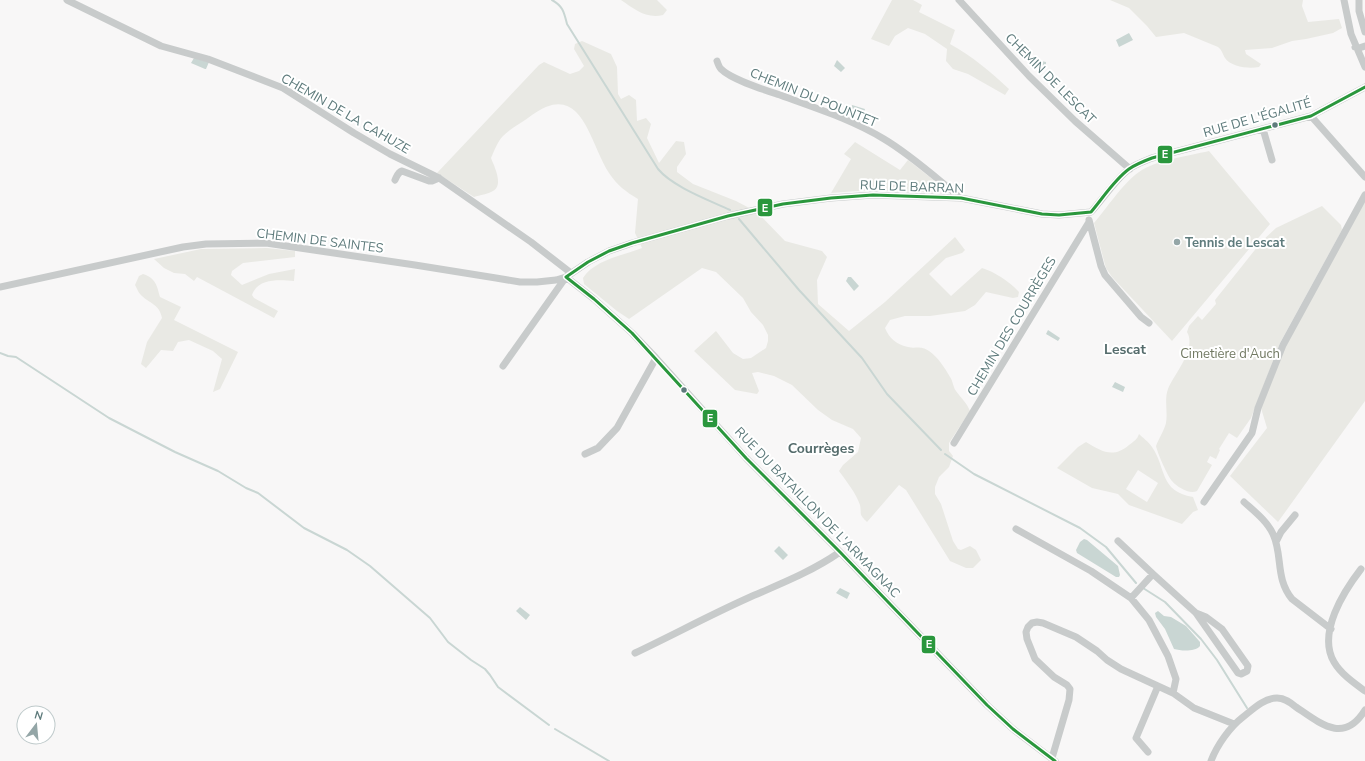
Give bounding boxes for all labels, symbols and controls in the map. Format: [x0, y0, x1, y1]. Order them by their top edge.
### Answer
street label: CHEMIN DE LESCAT [1001, 29, 1100, 128]
street label: CHEMIN DU POUNTET [747, 64, 880, 132]
street label: CHEMIN DE LA CAHUZE [278, 69, 413, 158]
street label: RUE DE L'ÉGALITÉ [1201, 93, 1314, 142]
unlabelled marker [1270, 120, 1280, 130]
line badge: E [1157, 145, 1173, 164]
text: E [1162, 147, 1168, 162]
street label: RUE DE BARRAN [860, 176, 964, 198]
line badge: E [757, 198, 773, 217]
text: E [762, 201, 768, 216]
street label: CHEMIN DE SAINTES [255, 224, 384, 258]
place label: Tennis de Lescat [1185, 234, 1286, 252]
marker: Tennis de Lescat [1172, 237, 1182, 247]
street label: CHEMIN DES COURRÈGES [962, 253, 1061, 400]
district label: Lescat [1104, 340, 1147, 359]
park label: Cimetière d'Auch [1180, 345, 1280, 363]
unlabelled marker [679, 385, 689, 395]
line badge: E [702, 409, 718, 428]
text: E [707, 411, 713, 426]
street label: RUE DU BATAILLON DE L'ARMAGNAC [731, 423, 904, 602]
district label: Courrèges [788, 439, 854, 458]
line badge: E [921, 635, 936, 654]
text: E [926, 637, 932, 652]
north arrow [16, 705, 56, 745]
text: N [33, 708, 45, 724]

